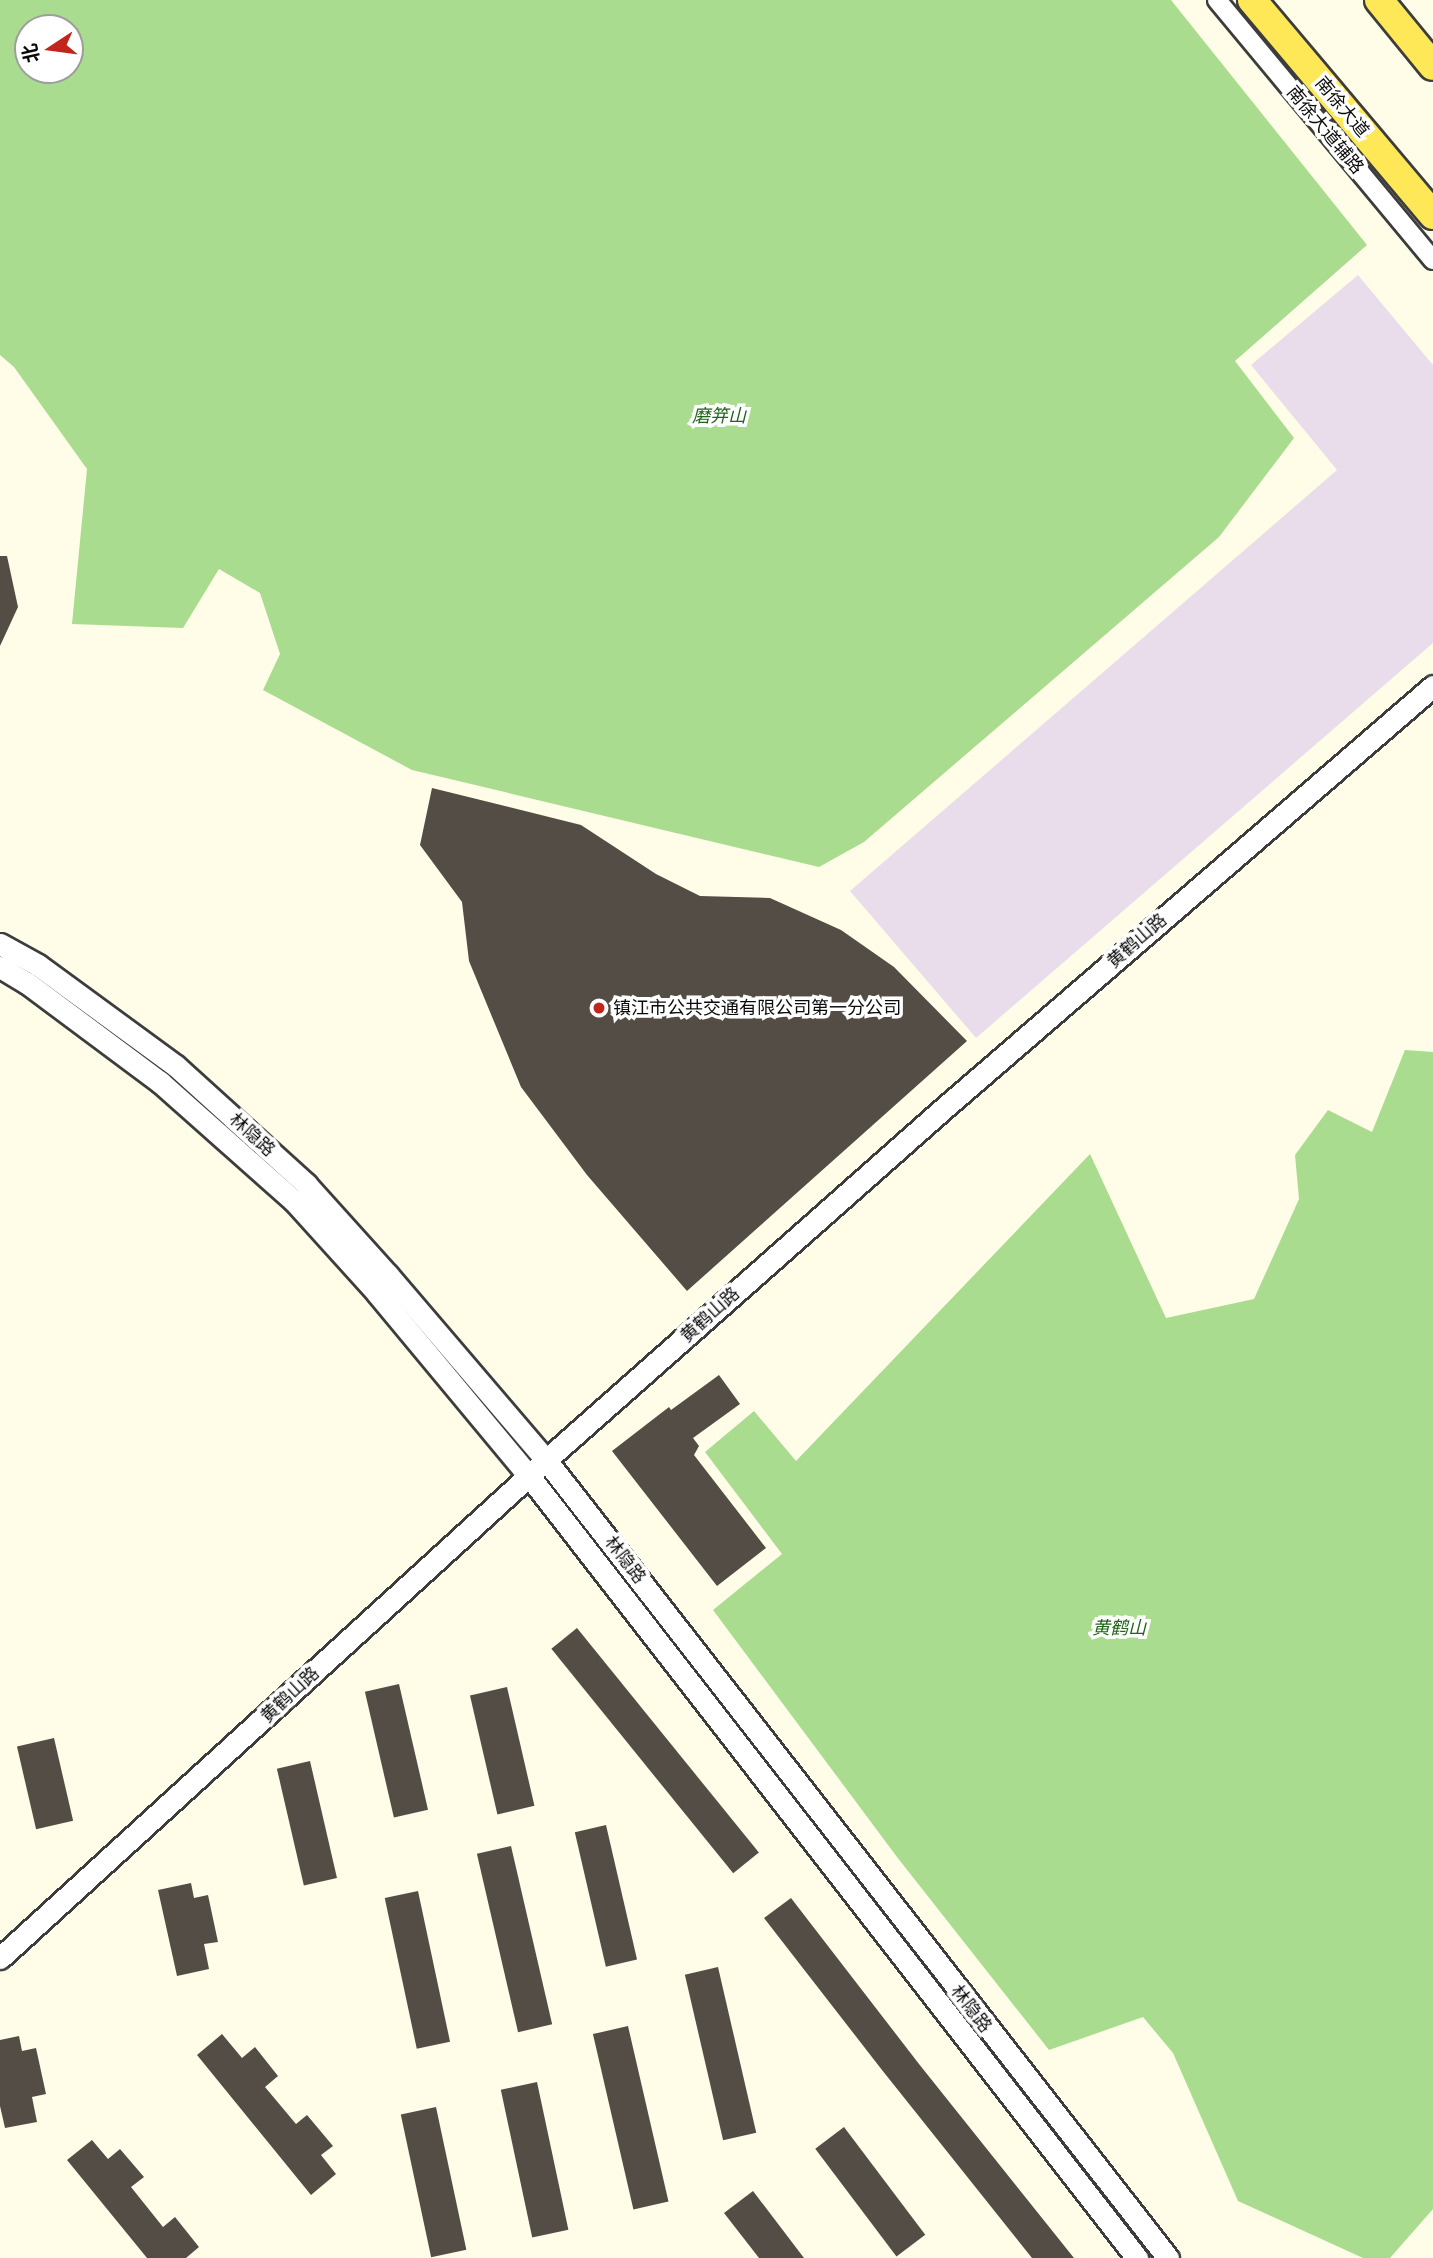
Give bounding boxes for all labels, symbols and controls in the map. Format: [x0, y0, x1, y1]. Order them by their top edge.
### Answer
north arrow [14, 14, 84, 84]
text: 北 [17, 41, 44, 65]
street label: 南徐大道 [1311, 72, 1373, 142]
street label: 南徐大道辅路 [1282, 82, 1368, 178]
park label: 磨笄山 [692, 405, 746, 427]
street label: 黄鹤山路 [1103, 909, 1171, 973]
place label: 镇江市公共交通有限公司第一分公司 [613, 997, 901, 1019]
marker: 镇江市公共交通有限公司第一分公司 [591, 1000, 607, 1016]
street label: 林隐路 [225, 1109, 279, 1161]
street label: 黄鹤山路 [676, 1283, 744, 1347]
street label: 林隐路 [600, 1532, 650, 1588]
park label: 黄鹤山 [1092, 1617, 1146, 1639]
street label: 黄鹤山路 [256, 1663, 324, 1727]
street label: 林隐路 [946, 1981, 996, 2037]

